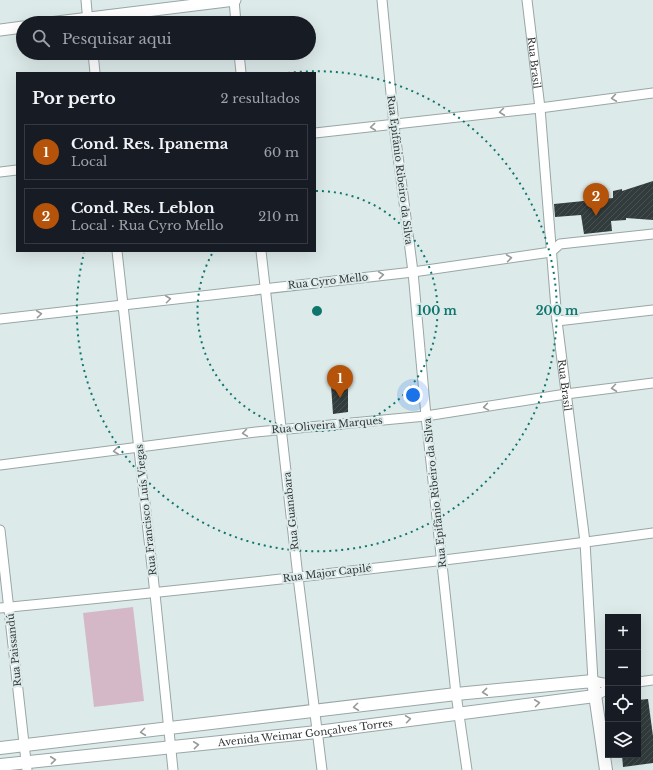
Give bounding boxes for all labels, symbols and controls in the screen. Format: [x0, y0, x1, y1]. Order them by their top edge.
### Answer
search box [16, 16, 316, 60]
icon: search [30, 27, 52, 49]
text: Pesquisar aqui [62, 29, 172, 48]
street label: Rua Brasil [525, 36, 544, 89]
text: Por perto [32, 88, 116, 109]
text: 2 resultados [221, 90, 300, 107]
one-way arrow [611, 93, 617, 102]
street label: Rua Epifânio Ribeiro da Silva [384, 95, 416, 246]
one-way arrow [499, 108, 505, 117]
one-way arrow [370, 122, 376, 131]
text: Cond. Res. Ipanema [71, 134, 228, 153]
text: 1 [43, 144, 49, 161]
text: 60 m [264, 144, 299, 161]
text: Local [71, 153, 107, 170]
pin: 2 [583, 183, 609, 216]
text: Cond. Res. Leblon [71, 198, 215, 217]
text: 2 [42, 208, 50, 225]
text: 210 m [258, 208, 299, 225]
text: Local · Rua Cyro Mello [71, 217, 224, 234]
one-way arrow [506, 254, 512, 263]
street label: Rua Cyro Mello [287, 270, 369, 292]
one-way arrow [377, 271, 384, 280]
one-way arrow [165, 295, 171, 304]
text: 100 m [417, 303, 458, 318]
text: 200 m [536, 303, 579, 318]
centre of rings [310, 304, 324, 318]
one-way arrow [36, 310, 42, 319]
street label: Rua Brasil [555, 358, 575, 412]
pin: 1 [327, 365, 353, 398]
one-way arrow [611, 383, 617, 392]
your location [403, 385, 423, 405]
one-way arrow [483, 402, 489, 411]
street label: Rua Oliveira Marques [271, 414, 384, 436]
street label: Rua Epifânio Ribeiro da Silva [421, 417, 449, 568]
one-way arrow [242, 428, 248, 437]
street label: Rua Francisco Luís Viegas [133, 443, 159, 576]
one-way arrow [113, 446, 119, 455]
street label: Rua Guanabara [280, 471, 302, 551]
street label: Rua Major Capilé [282, 561, 372, 585]
street label: Rua Paissandú [4, 612, 24, 687]
map controls [605, 614, 641, 758]
button: + [605, 614, 641, 650]
button: − [605, 650, 641, 686]
button: locate [605, 686, 641, 722]
one-way arrow [482, 687, 488, 696]
one-way arrow [534, 699, 540, 708]
one-way arrow [353, 702, 359, 711]
one-way arrow [405, 715, 411, 724]
street label: Avenida Weimar Gonçalves Torres [216, 716, 394, 749]
button: layers [605, 722, 641, 758]
one-way arrow [140, 727, 146, 736]
one-way arrow [193, 740, 199, 749]
one-way arrow [50, 755, 56, 764]

